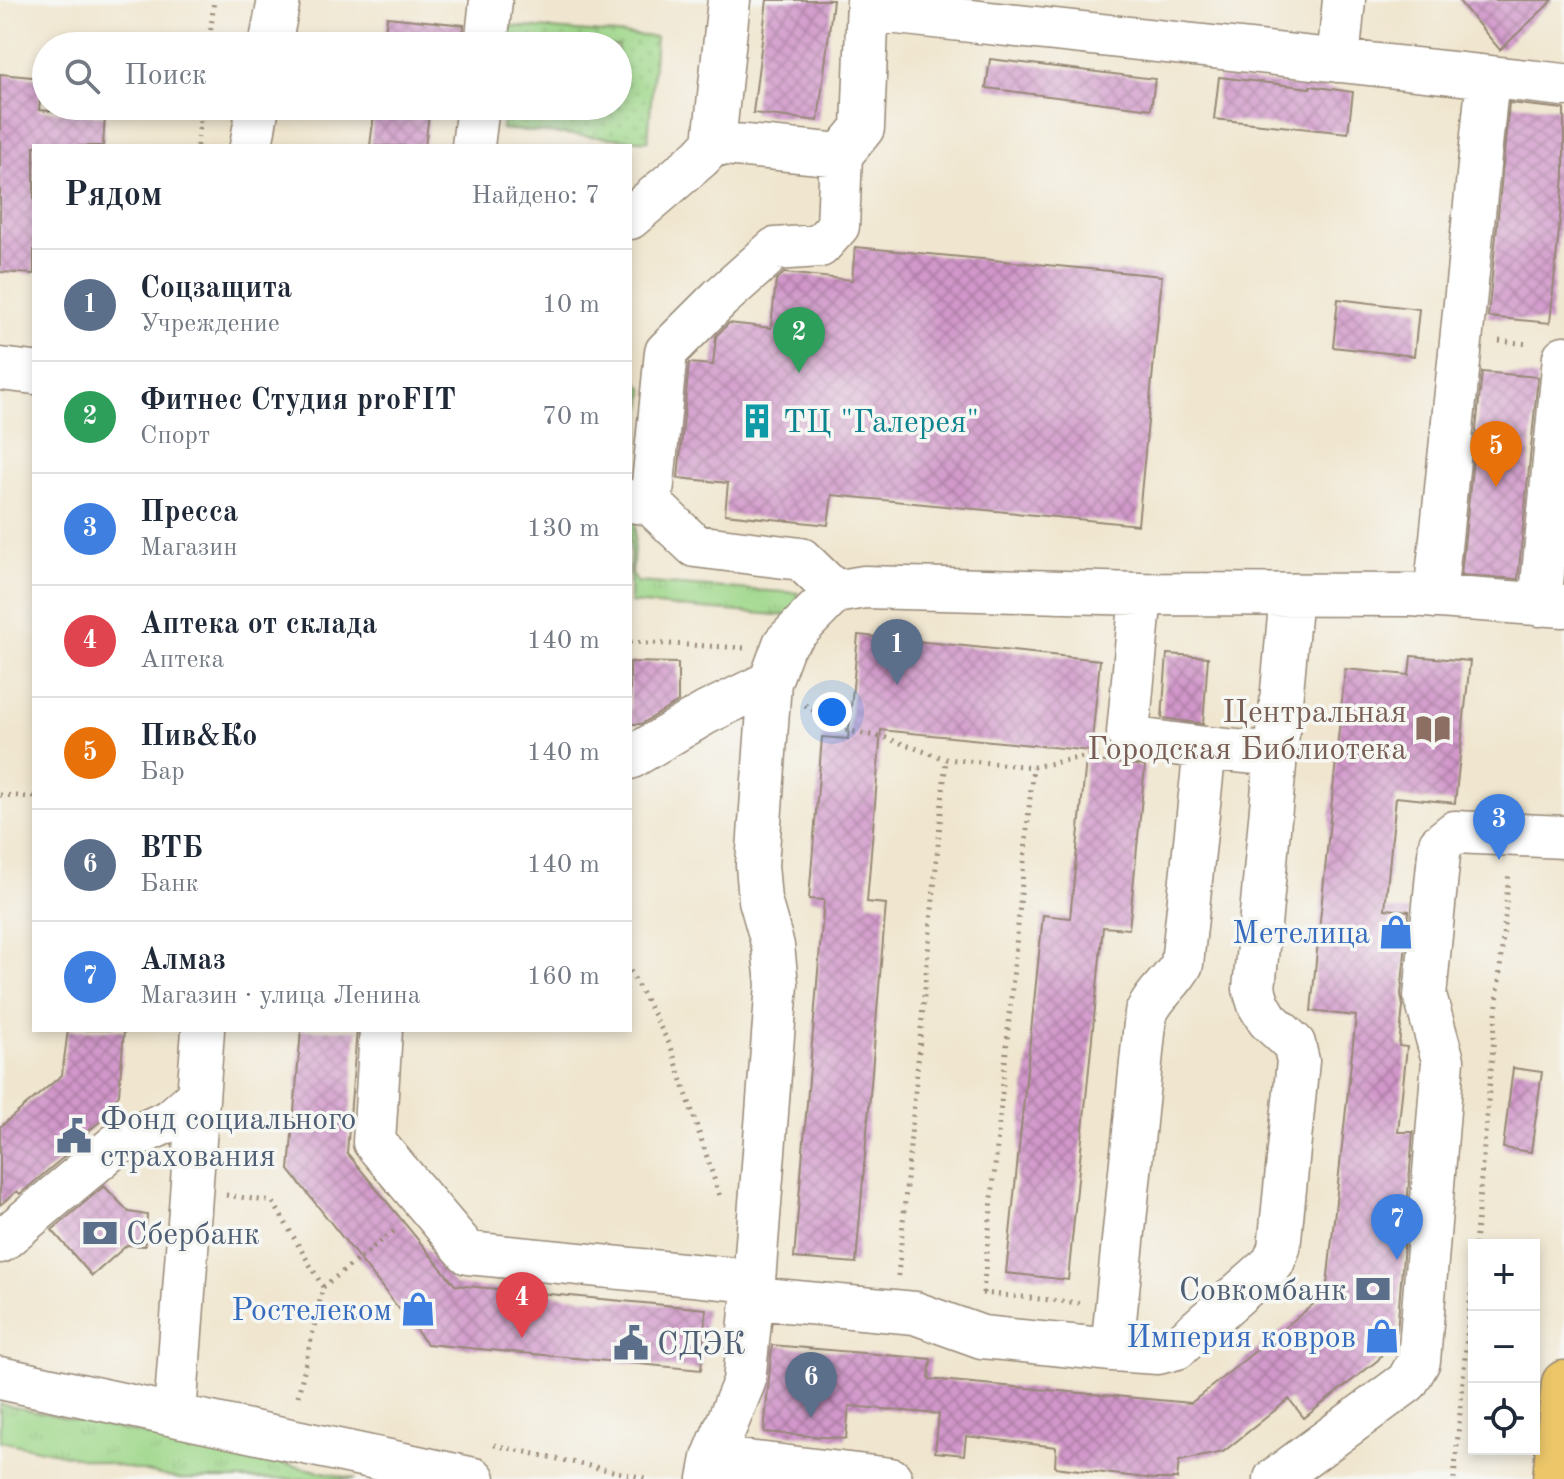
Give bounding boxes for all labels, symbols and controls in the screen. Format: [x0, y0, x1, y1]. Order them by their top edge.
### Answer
search box [32, 32, 632, 120]
icon: search [60, 54, 104, 98]
text: Поиск [124, 61, 207, 91]
text: Рядом [64, 179, 163, 213]
text: Найдено: 7 [471, 183, 600, 209]
text: Соцзащита [140, 274, 292, 304]
text: 1 [82, 292, 98, 318]
text: 10 m [542, 292, 600, 318]
pin: 2 [773, 307, 825, 373]
text: Учреждение [140, 311, 280, 337]
text: Фитнес Студия proFIT [140, 386, 456, 416]
building icon: ТЦ "Галерея" [738, 402, 776, 440]
text: 2 [82, 404, 98, 430]
text: 70 m [542, 404, 600, 430]
place label: ТЦ "Галерея" [783, 408, 979, 440]
pin: 5 [1470, 421, 1522, 487]
text: Спорт [140, 423, 210, 449]
text: Пресса [140, 498, 238, 528]
text: 3 [82, 516, 98, 542]
text: 130 m [527, 516, 600, 542]
text: Магазин [140, 535, 238, 561]
text: Аптека от склада [140, 610, 377, 640]
pin: 1 [871, 619, 923, 685]
text: 4 [82, 628, 98, 654]
text: 140 m [527, 628, 600, 654]
text: Аптека [140, 647, 224, 673]
your location [812, 692, 852, 732]
place label: Центральная Городская Библиотека [1087, 698, 1407, 767]
library icon: Центральная Городская Библиотека [1414, 710, 1452, 748]
text: Пив&Ко [140, 722, 257, 752]
text: 5 [82, 740, 98, 766]
text: 140 m [527, 740, 600, 766]
text: Бар [140, 759, 185, 785]
pin: 3 [1473, 794, 1525, 860]
text: ВТБ [140, 834, 203, 864]
text: 6 [82, 852, 98, 878]
text: 140 m [527, 852, 600, 878]
text: Банк [140, 871, 199, 897]
shop icon: Метелица [1377, 913, 1415, 951]
place label: Метелица [1232, 919, 1370, 951]
text: Алмаз [140, 946, 226, 976]
text: 7 [82, 964, 98, 990]
text: 160 m [527, 964, 600, 990]
text: Магазин · улица Ленина [140, 983, 421, 1009]
place label: Фонд социального страхования [100, 1105, 356, 1174]
public building icon: Фонд социального страхования [55, 1117, 93, 1155]
pin: 7 [1371, 1194, 1423, 1260]
bank icon: Сбербанк [81, 1214, 119, 1252]
place label: Сбербанк [126, 1220, 260, 1252]
map controls [1468, 1239, 1540, 1455]
button: + [1468, 1239, 1540, 1311]
bank icon: Совкомбанк [1354, 1270, 1392, 1308]
pin: 4 [496, 1272, 548, 1338]
place label: Совкомбанк [1179, 1276, 1347, 1308]
shop icon: Ростелеком [399, 1290, 437, 1328]
place label: Ростелеком [231, 1296, 392, 1328]
button: − [1468, 1311, 1540, 1383]
shop icon: Империя ковров [1363, 1317, 1401, 1355]
place label: Империя ковров [1126, 1323, 1356, 1355]
public building icon: СДЭК [612, 1324, 650, 1362]
place label: СДЭК [657, 1330, 746, 1362]
pin: 6 [785, 1352, 837, 1418]
button: locate [1468, 1383, 1540, 1455]

